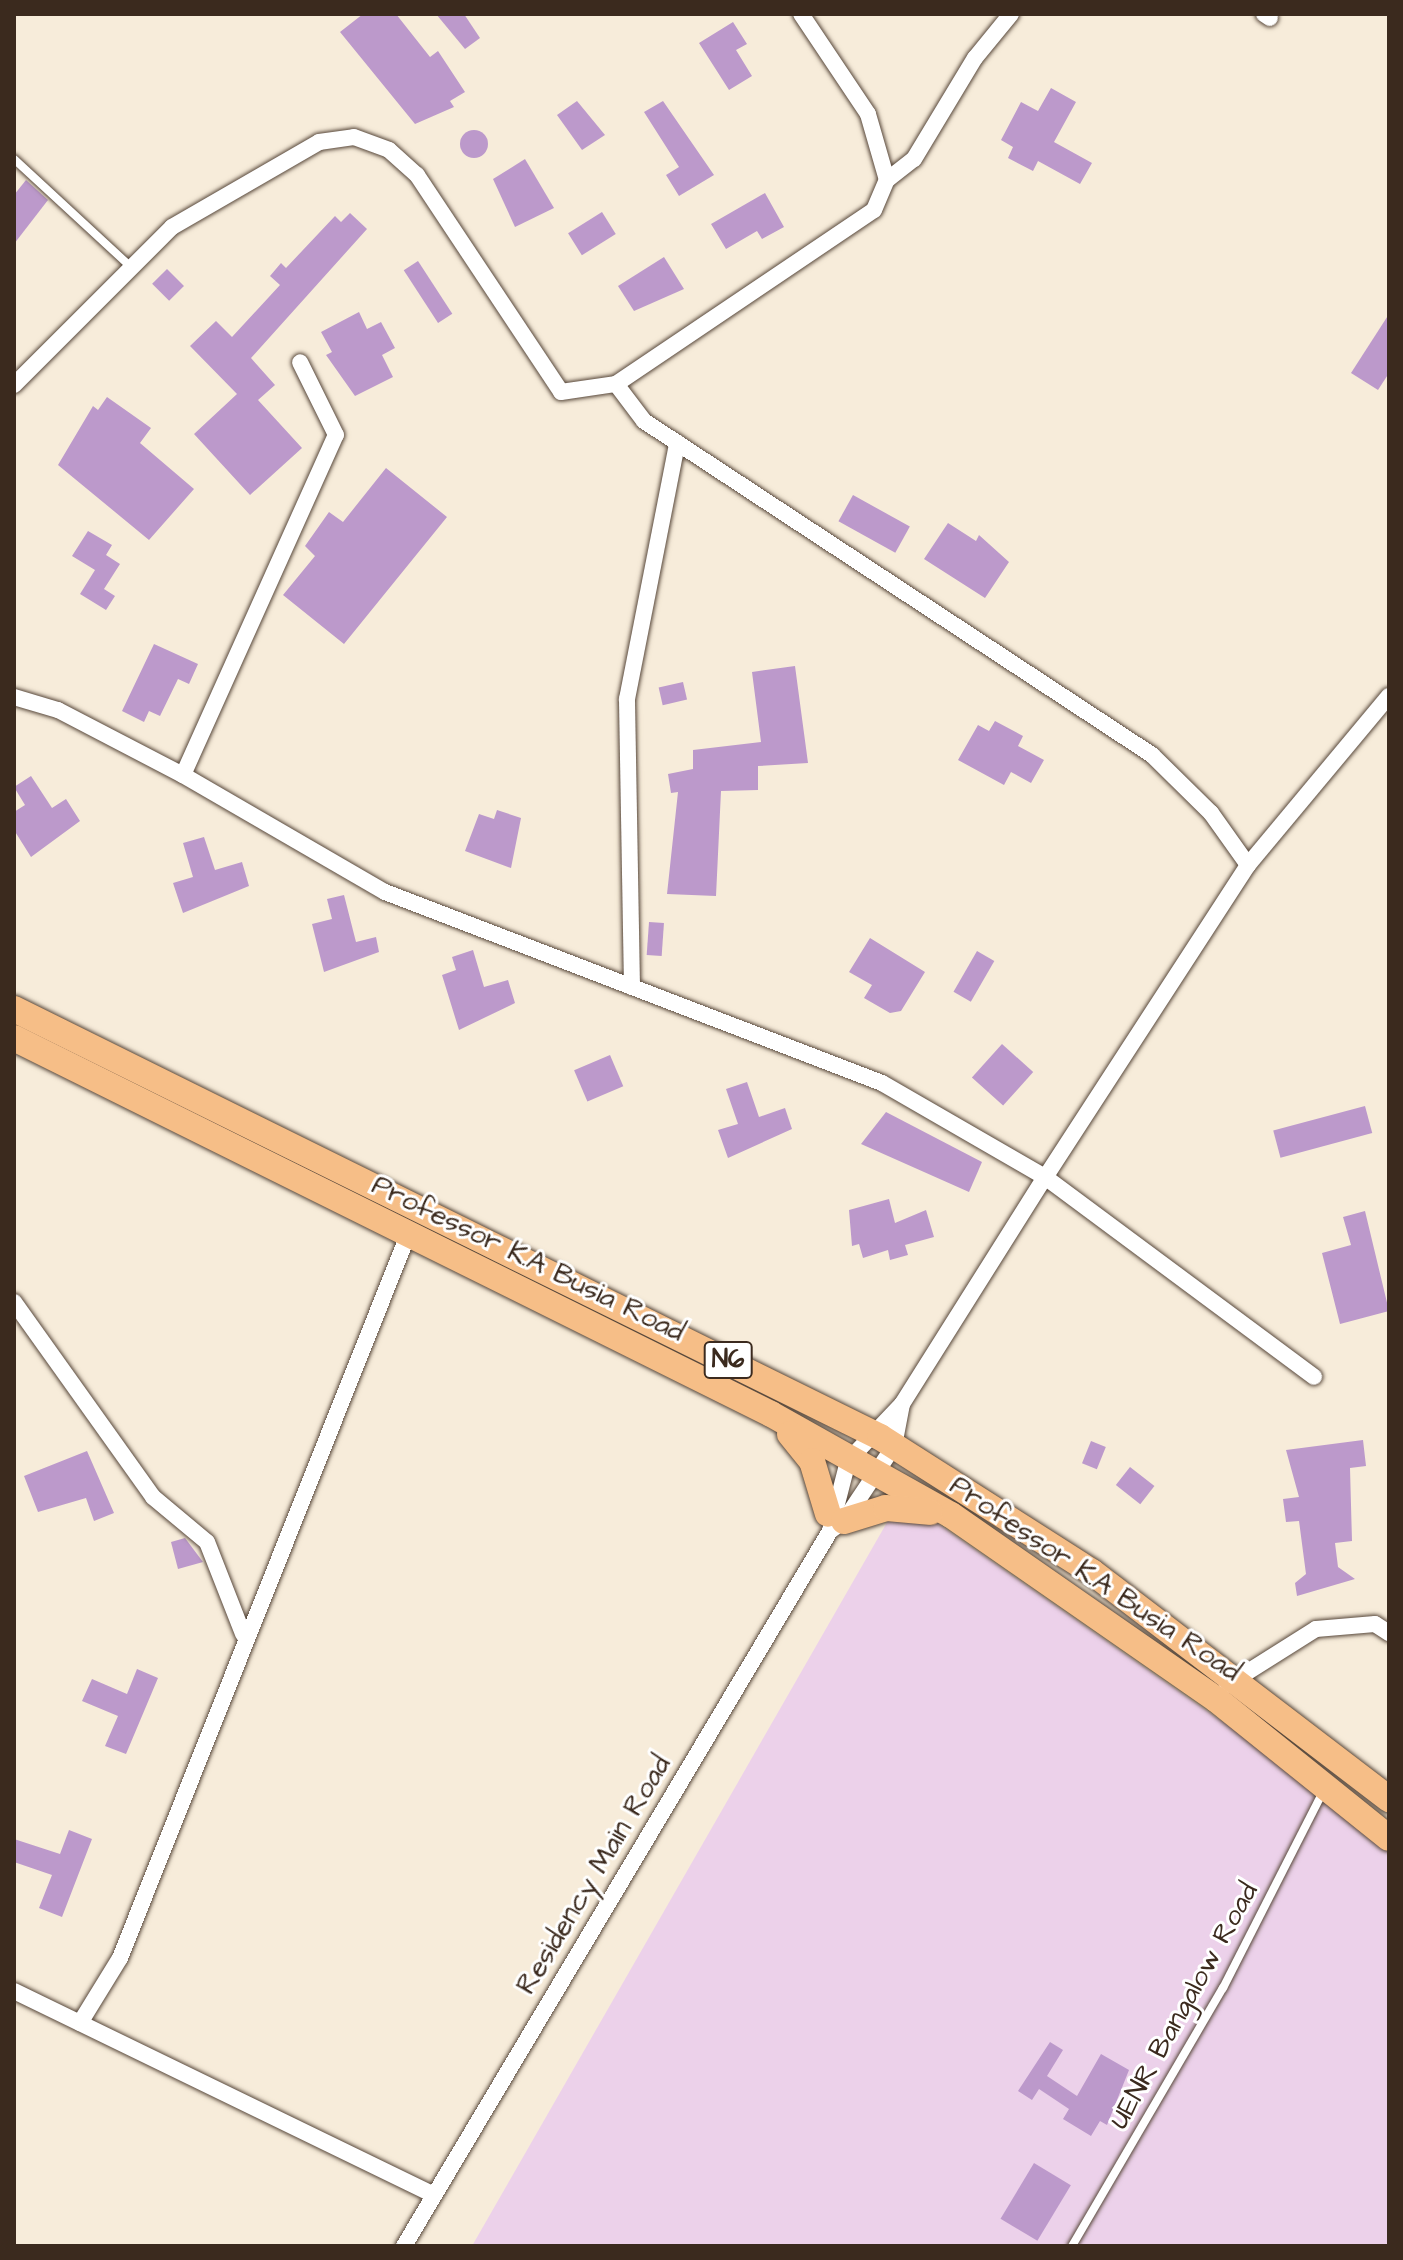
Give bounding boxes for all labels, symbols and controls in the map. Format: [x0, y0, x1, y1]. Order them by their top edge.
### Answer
street label: Professor K.A Busia Road [366, 1169, 690, 1349]
road number: N6 [702, 1338, 754, 1382]
street label: Professor K.A Busia Road [943, 1469, 1247, 1689]
street label: Residency Main Road [509, 1750, 679, 2000]
street label: UENR Bangalow Road [1102, 1877, 1266, 2135]

